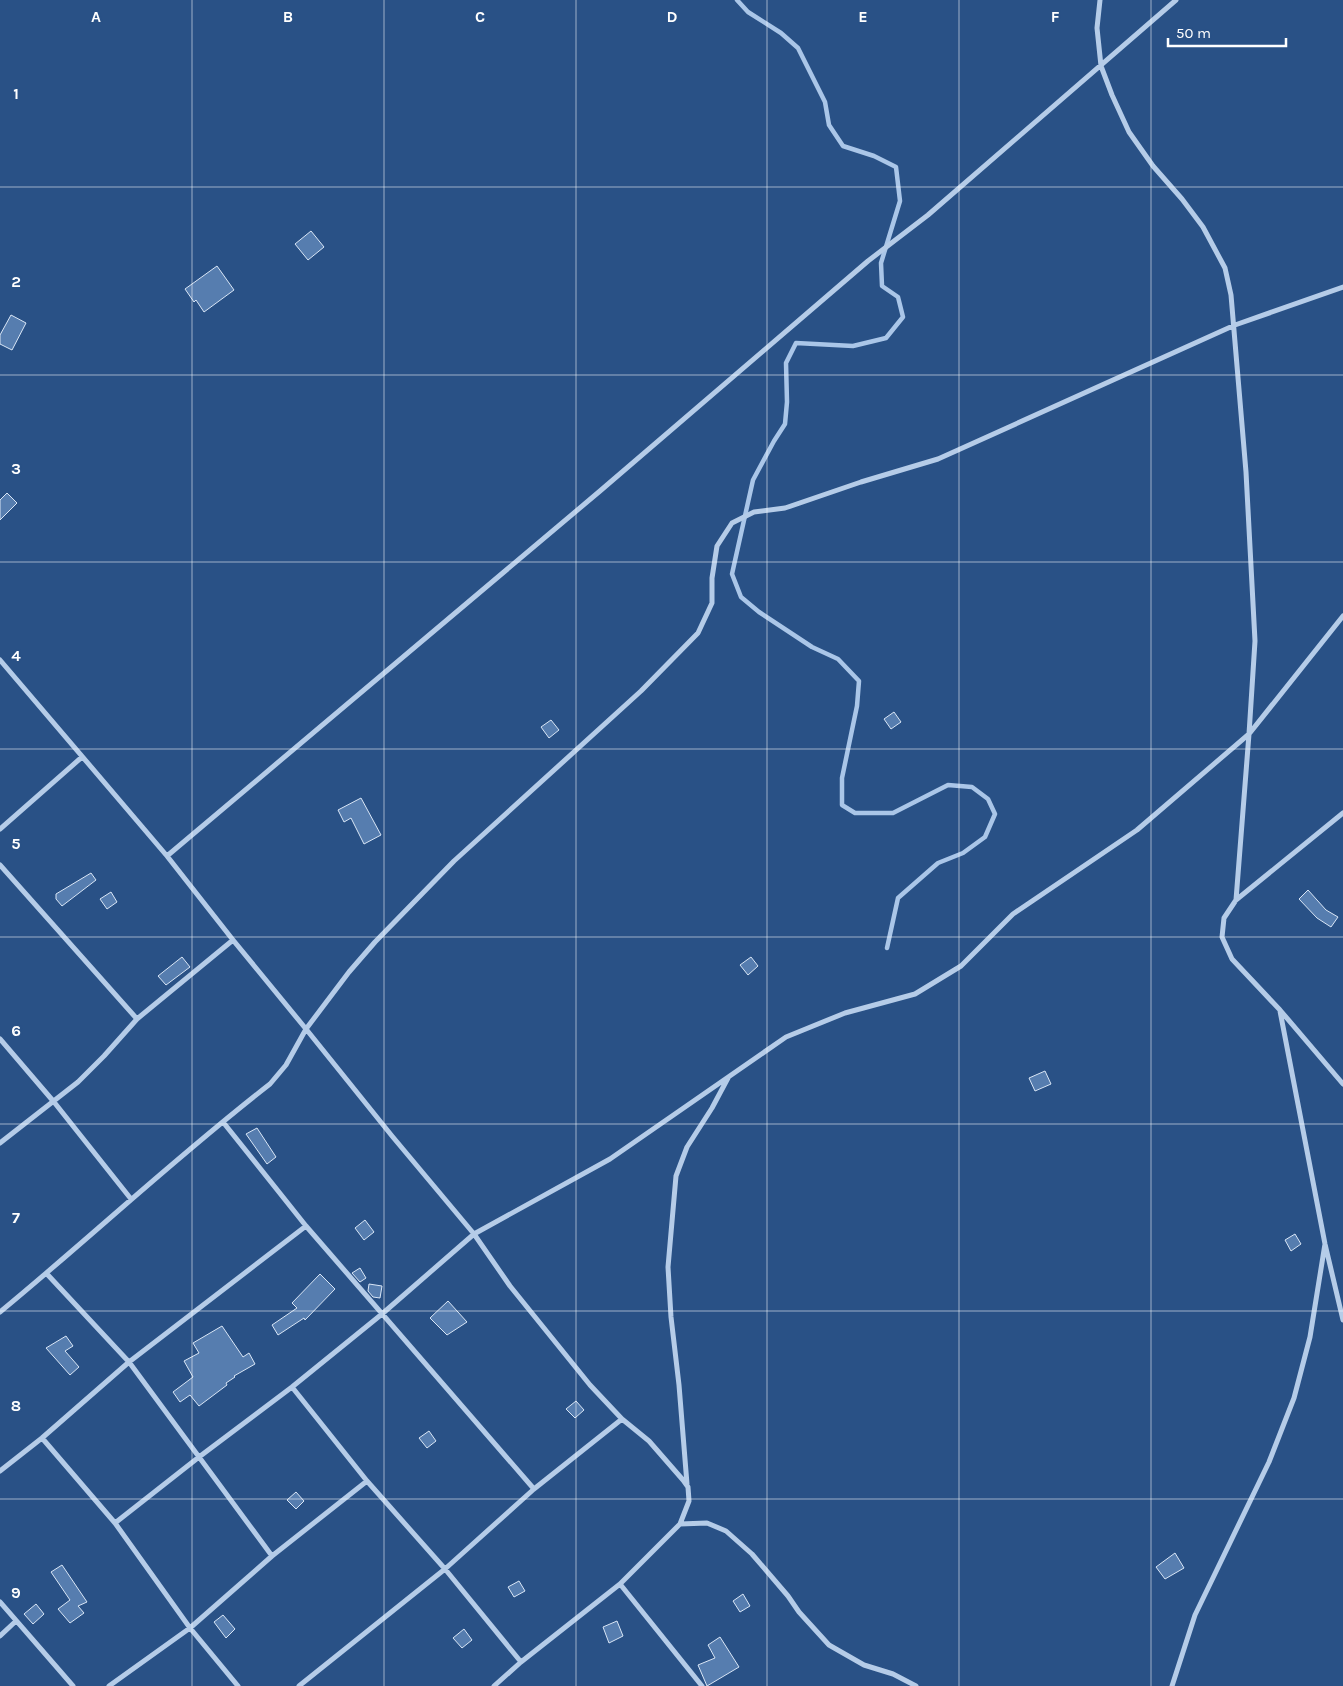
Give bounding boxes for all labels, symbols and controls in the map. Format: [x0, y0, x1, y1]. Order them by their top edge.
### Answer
text: A [91, 7, 101, 26]
text: B [283, 7, 293, 26]
text: C [475, 7, 485, 26]
text: D [667, 7, 678, 26]
text: E [858, 7, 868, 26]
text: F [1051, 7, 1060, 26]
scale bar [1168, 15, 1286, 47]
text: 50 m [1176, 24, 1211, 42]
text: 1 [13, 84, 19, 103]
text: 2 [11, 272, 21, 291]
text: 3 [11, 459, 21, 478]
text: 4 [11, 646, 21, 665]
text: 5 [11, 834, 21, 853]
text: 6 [11, 1021, 21, 1040]
text: 7 [12, 1208, 20, 1227]
text: 8 [11, 1396, 21, 1415]
text: 9 [11, 1583, 21, 1602]

